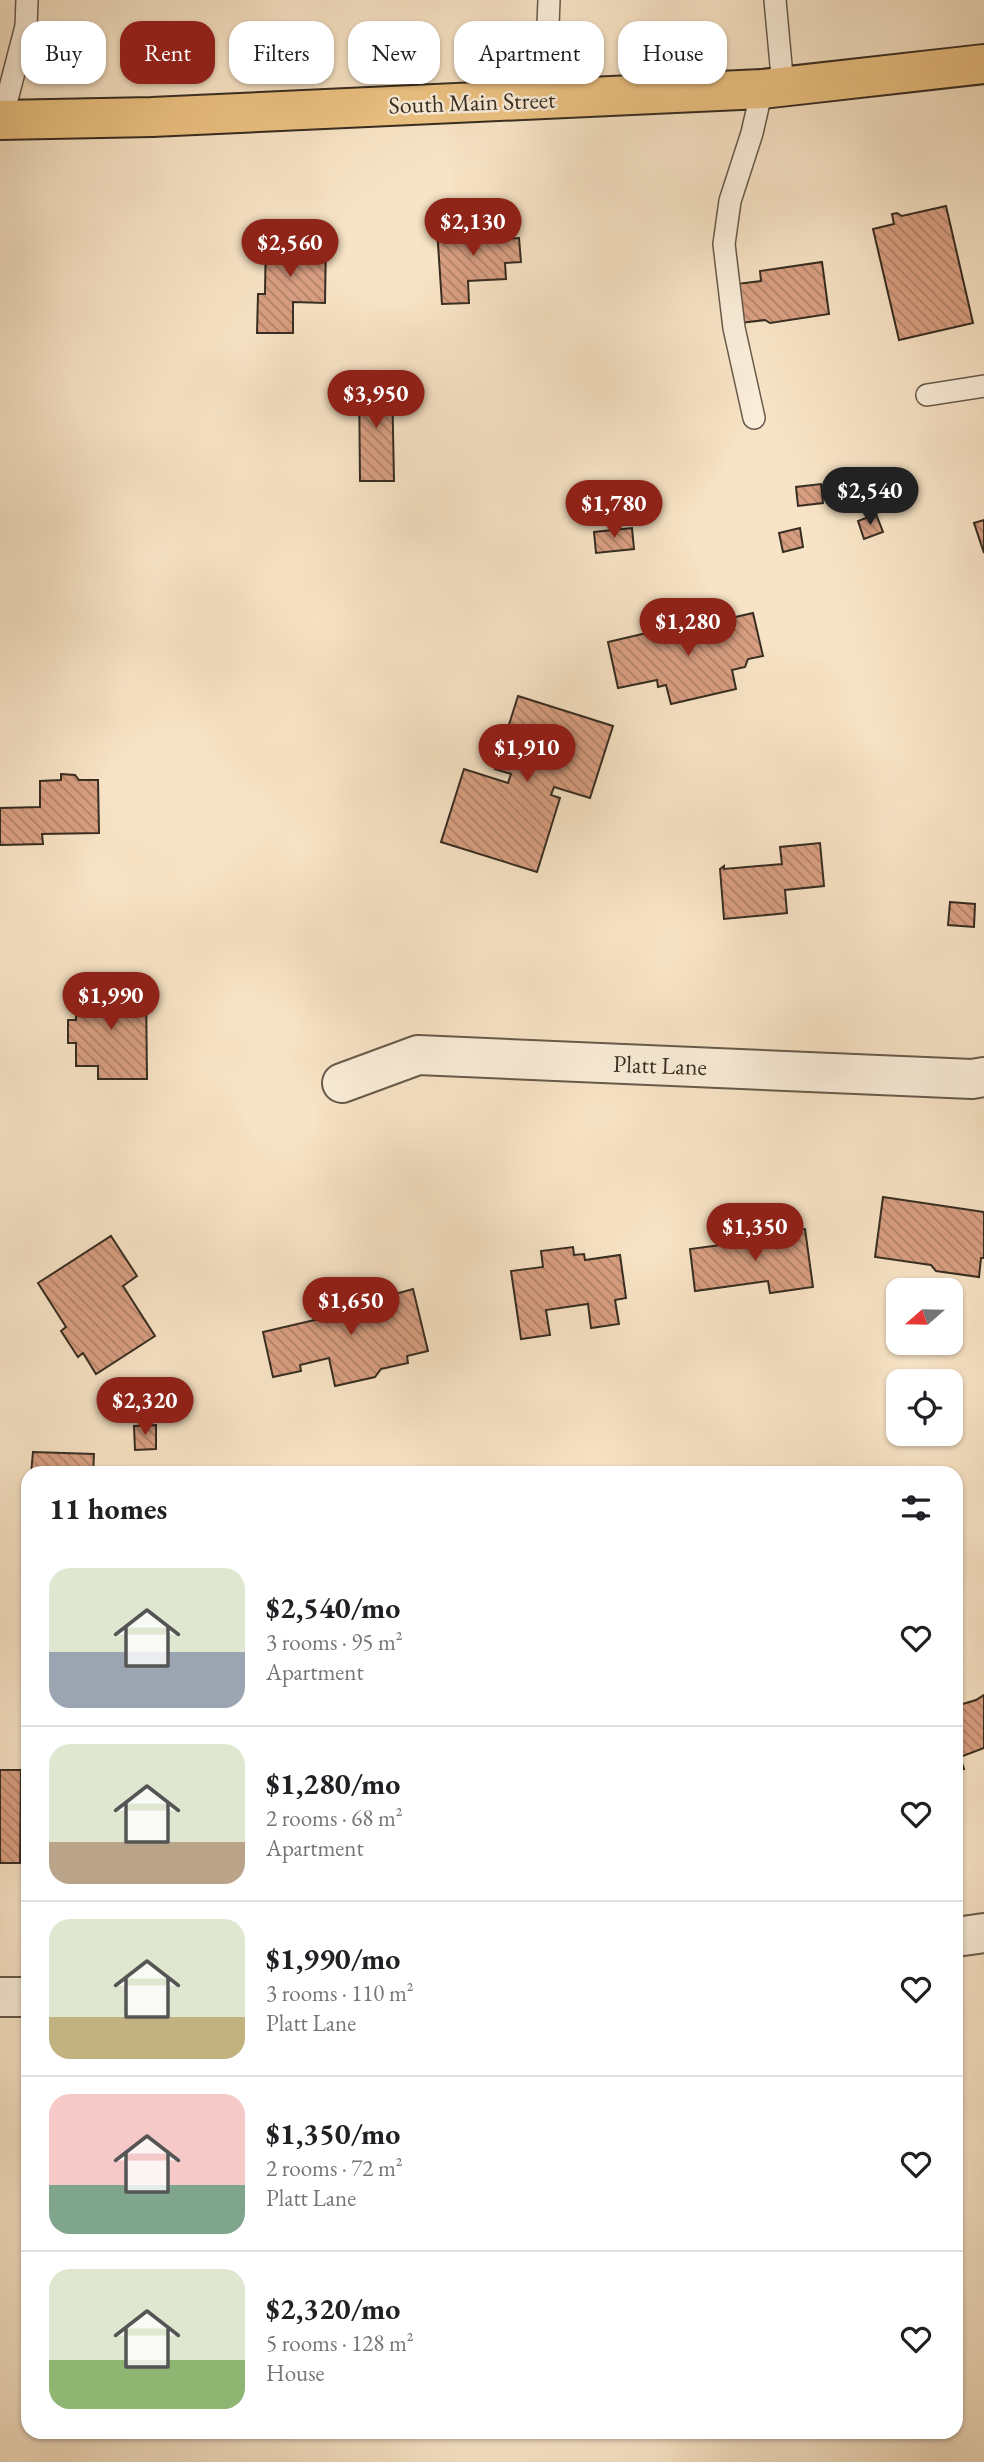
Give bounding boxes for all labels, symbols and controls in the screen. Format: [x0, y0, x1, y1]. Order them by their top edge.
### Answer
chip: Buy [21, 21, 106, 84]
chip: Rent [120, 21, 215, 84]
chip: Filters [229, 21, 334, 84]
chip: New [348, 21, 440, 84]
chip: Apartment [454, 21, 604, 84]
chip: House [618, 21, 727, 84]
street label: South Main Street [388, 84, 557, 120]
pin: $2,130 [416, 198, 530, 258]
text: $2,130 [441, 206, 505, 236]
pin: $2,560 [233, 219, 347, 279]
text: $2,560 [258, 227, 322, 257]
pin: $3,950 [319, 370, 433, 430]
text: $3,950 [344, 378, 408, 408]
pin: $2,540 [813, 468, 927, 527]
text: $2,540 [838, 475, 902, 505]
pin: $1,780 [557, 480, 671, 540]
text: $1,780 [582, 488, 646, 518]
pin: $1,280 [631, 598, 745, 658]
text: $1,280 [656, 606, 720, 636]
pin: $1,910 [470, 724, 584, 784]
text: $1,910 [495, 732, 559, 762]
pin: $1,990 [54, 972, 168, 1032]
text: $1,990 [79, 980, 143, 1010]
street label: Platt Lane [612, 1048, 708, 1082]
pin: $1,350 [698, 1204, 812, 1263]
text: $1,350 [723, 1211, 787, 1241]
pin: $1,650 [294, 1278, 408, 1337]
north arrow [886, 1278, 962, 1354]
map controls [886, 1278, 963, 1446]
text: $1,650 [319, 1285, 383, 1315]
button: locate [886, 1369, 963, 1446]
pin: $2,320 [88, 1378, 202, 1437]
text: $2,320 [113, 1385, 177, 1415]
text: 11 homes [49, 1489, 167, 1528]
icon: filters [897, 1489, 935, 1527]
text: $2,540/mo [266, 1588, 400, 1627]
icon: home [105, 1596, 189, 1680]
icon: heart [897, 1619, 935, 1657]
text: 3 rooms · 95 m² [266, 1627, 403, 1657]
text: Apartment [266, 1657, 364, 1687]
text: $1,280/mo [266, 1764, 400, 1803]
icon: home [105, 1772, 189, 1856]
icon: heart [897, 1795, 935, 1833]
text: 2 rooms · 68 m² [266, 1803, 403, 1833]
text: Apartment [266, 1833, 364, 1863]
text: $1,990/mo [266, 1939, 400, 1978]
icon: home [105, 1947, 189, 2031]
icon: heart [897, 1970, 935, 2008]
text: 3 rooms · 110 m² [266, 1978, 414, 2008]
text: Platt Lane [266, 2008, 356, 2038]
text: $1,350/mo [266, 2114, 400, 2153]
icon: home [105, 2122, 189, 2206]
icon: heart [897, 2145, 935, 2183]
text: 2 rooms · 72 m² [266, 2153, 403, 2183]
text: Platt Lane [266, 2183, 356, 2213]
text: $2,320/mo [266, 2289, 400, 2328]
icon: home [105, 2297, 189, 2381]
icon: heart [897, 2320, 935, 2358]
text: 5 rooms · 128 m² [266, 2328, 414, 2358]
text: House [266, 2358, 325, 2388]

